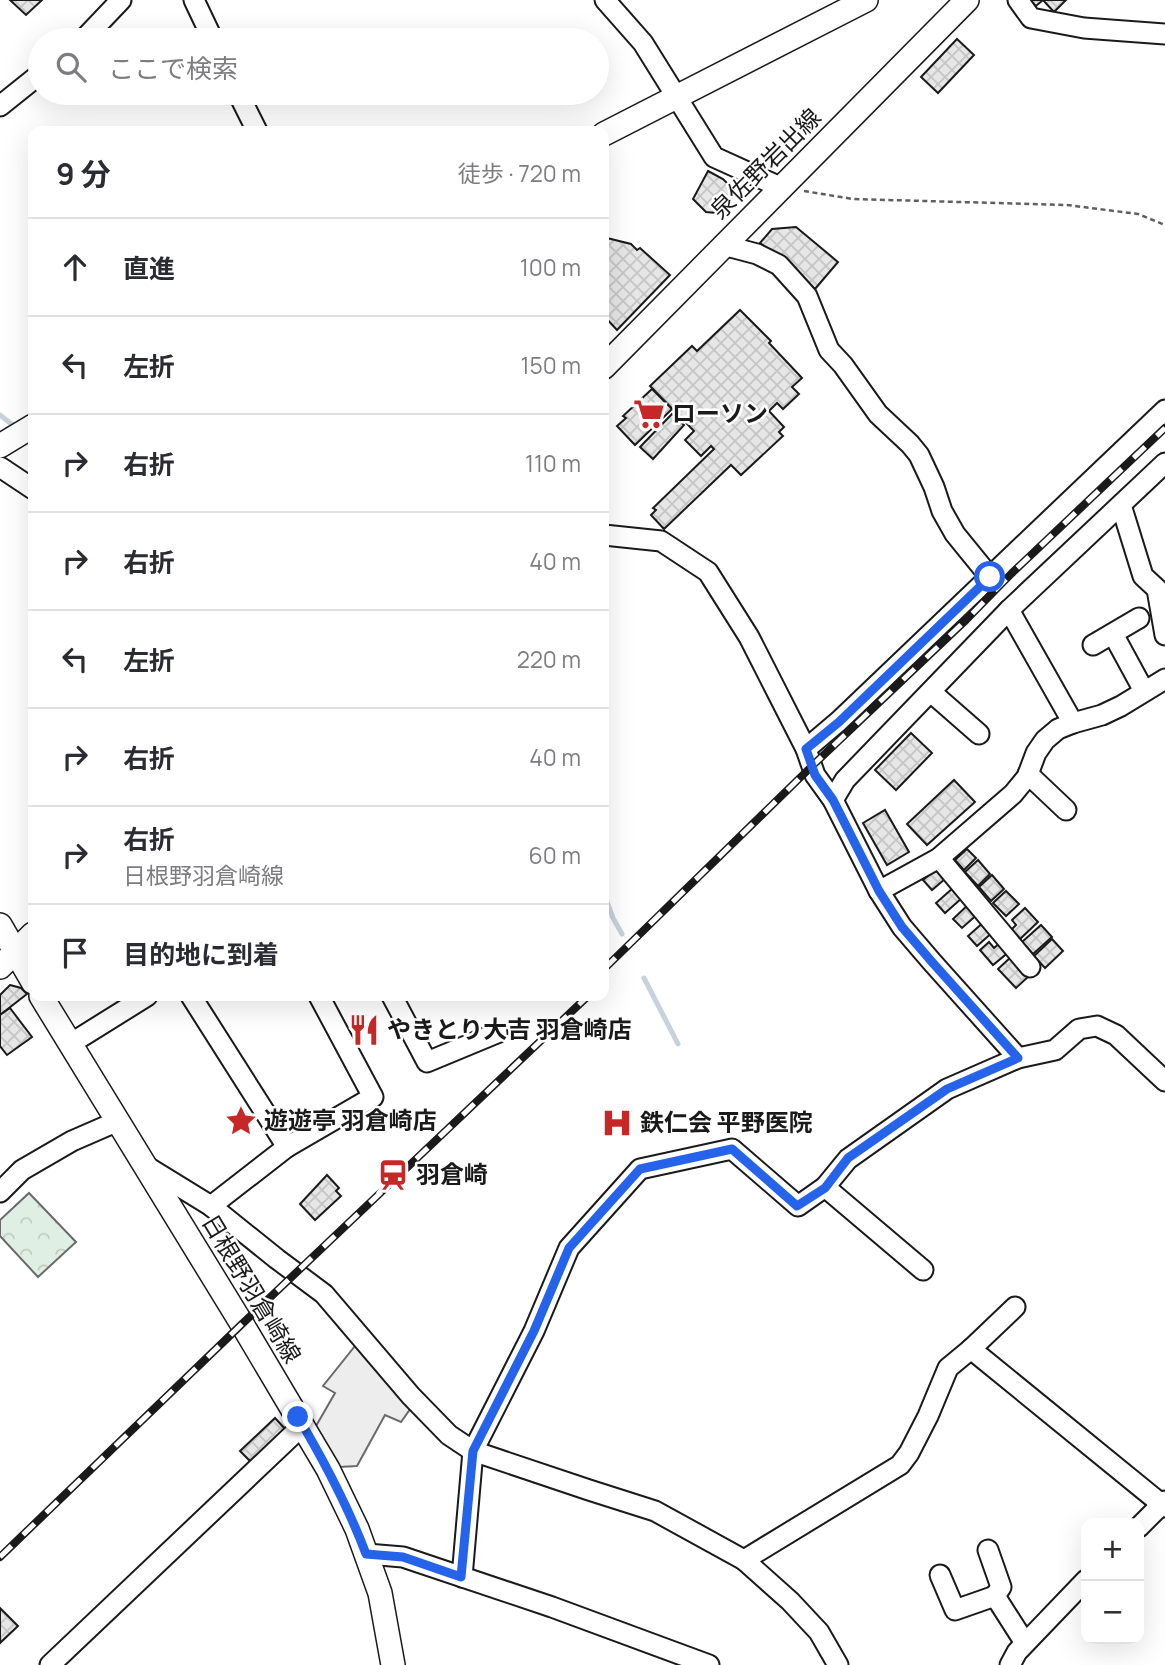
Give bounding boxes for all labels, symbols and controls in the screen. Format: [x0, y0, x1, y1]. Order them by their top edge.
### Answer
search box [28, 28, 609, 105]
icon: search [52, 48, 90, 86]
text: ここで検索 [108, 50, 238, 86]
street label: 泉佐野岩出線 [702, 100, 828, 226]
text: 9 分 [56, 153, 111, 194]
text: 徒歩 · 720 m [458, 157, 581, 189]
icon: ahead [56, 248, 94, 286]
text: 直進 [123, 250, 175, 286]
text: 100 m [520, 251, 581, 283]
icon: left [56, 346, 94, 384]
text: 左折 [123, 348, 175, 384]
text: 150 m [521, 349, 581, 381]
place label: ローソン [672, 396, 768, 429]
supermarket icon: ローソン [632, 397, 666, 431]
icon: right [56, 444, 94, 482]
text: 右折 [123, 446, 175, 482]
text: 110 m [525, 447, 581, 479]
icon: right [56, 542, 94, 580]
text: 右折 [123, 544, 175, 580]
text: 40 m [529, 545, 581, 577]
route start [974, 561, 1005, 592]
icon: left [56, 640, 94, 678]
text: 左折 [123, 642, 175, 678]
text: 220 m [517, 643, 581, 675]
icon: right [56, 738, 94, 776]
text: 右折 [123, 740, 175, 776]
text: 40 m [529, 741, 581, 773]
text: 右折 [123, 821, 175, 857]
icon: right [56, 836, 94, 874]
text: 60 m [529, 839, 581, 871]
text: 日根野羽倉崎線 [123, 859, 284, 891]
icon: arrive [56, 934, 94, 972]
text: 目的地に到着 [123, 936, 279, 972]
place label: やきとり大吉 羽倉崎店 [387, 1012, 632, 1045]
restaurant icon: やきとり大吉 羽倉崎店 [347, 1013, 381, 1047]
place label: 遊遊亭 羽倉崎店 [264, 1103, 437, 1136]
place icon: 遊遊亭 羽倉崎店 [224, 1104, 258, 1138]
place label: 鉄仁会 平野医院 [640, 1105, 813, 1138]
hospital icon: 鉄仁会 平野医院 [600, 1106, 634, 1140]
place label: 羽倉崎 [416, 1157, 488, 1190]
station icon: 羽倉崎 [376, 1158, 410, 1192]
street label: 日根野羽倉崎線 [195, 1208, 310, 1369]
route end [282, 1401, 313, 1432]
map controls [1081, 1518, 1144, 1644]
button: + [1081, 1518, 1144, 1581]
button: − [1081, 1581, 1144, 1644]

